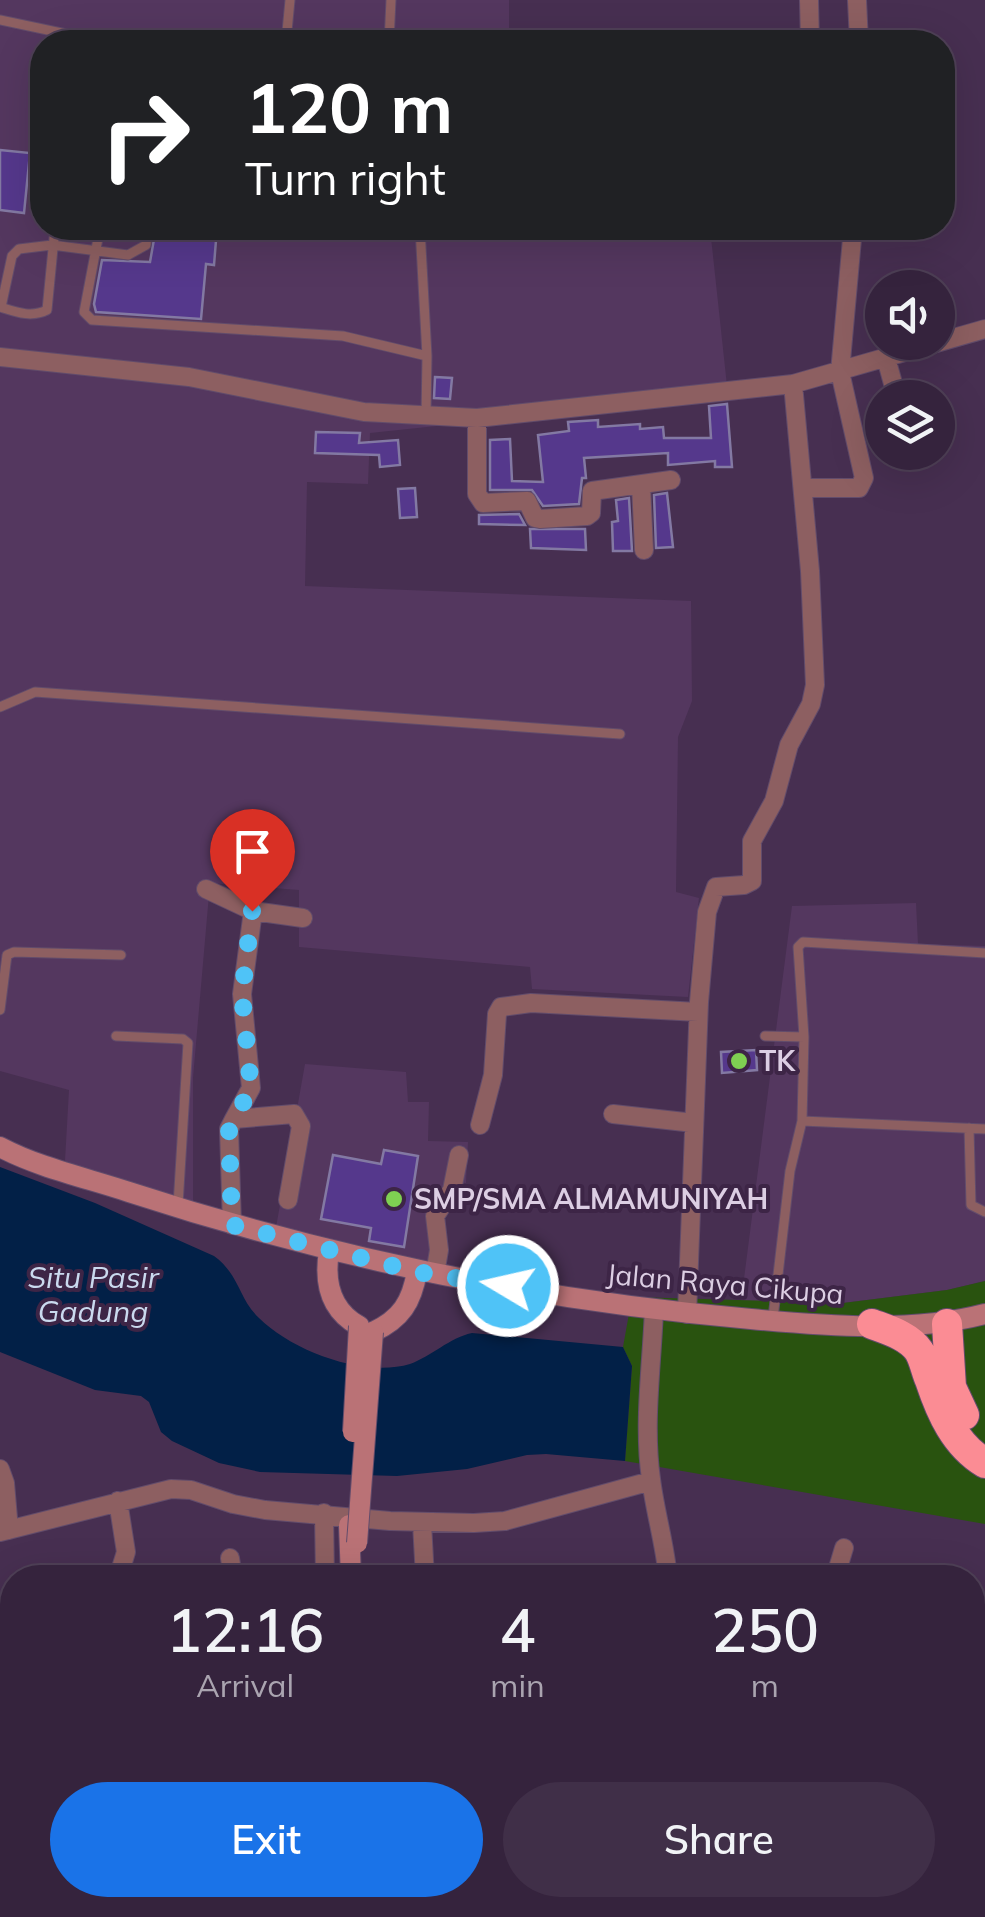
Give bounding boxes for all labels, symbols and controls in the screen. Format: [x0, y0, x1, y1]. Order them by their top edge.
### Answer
text: 120 m [245, 63, 453, 151]
icon: right [80, 70, 210, 200]
text: Turn right [245, 150, 446, 206]
map controls [865, 270, 955, 470]
button: sound [865, 270, 955, 360]
button: layers [865, 380, 955, 470]
pin [210, 809, 295, 912]
icon: arrive [225, 824, 280, 879]
place label: TK [759, 1043, 796, 1078]
marker: TK [728, 1050, 750, 1072]
place label: SMP/SMA ALMAMUNIYAH [414, 1181, 768, 1216]
marker: SMP/SMA ALMAMUNIYAH [383, 1188, 405, 1210]
position arrow [456, 1234, 560, 1338]
street label: Jalan Raya Cikupa [605, 1256, 845, 1311]
water label: Situ Pasir Gadung [27, 1258, 160, 1330]
text: 12:16 [166, 1592, 324, 1667]
text: 4 [500, 1592, 536, 1667]
text: 250 [711, 1592, 819, 1667]
text: Arrival [196, 1665, 294, 1705]
text: min [490, 1665, 545, 1705]
text: m [751, 1665, 779, 1705]
button: Exit [50, 1782, 483, 1897]
button: Share [503, 1782, 935, 1897]

